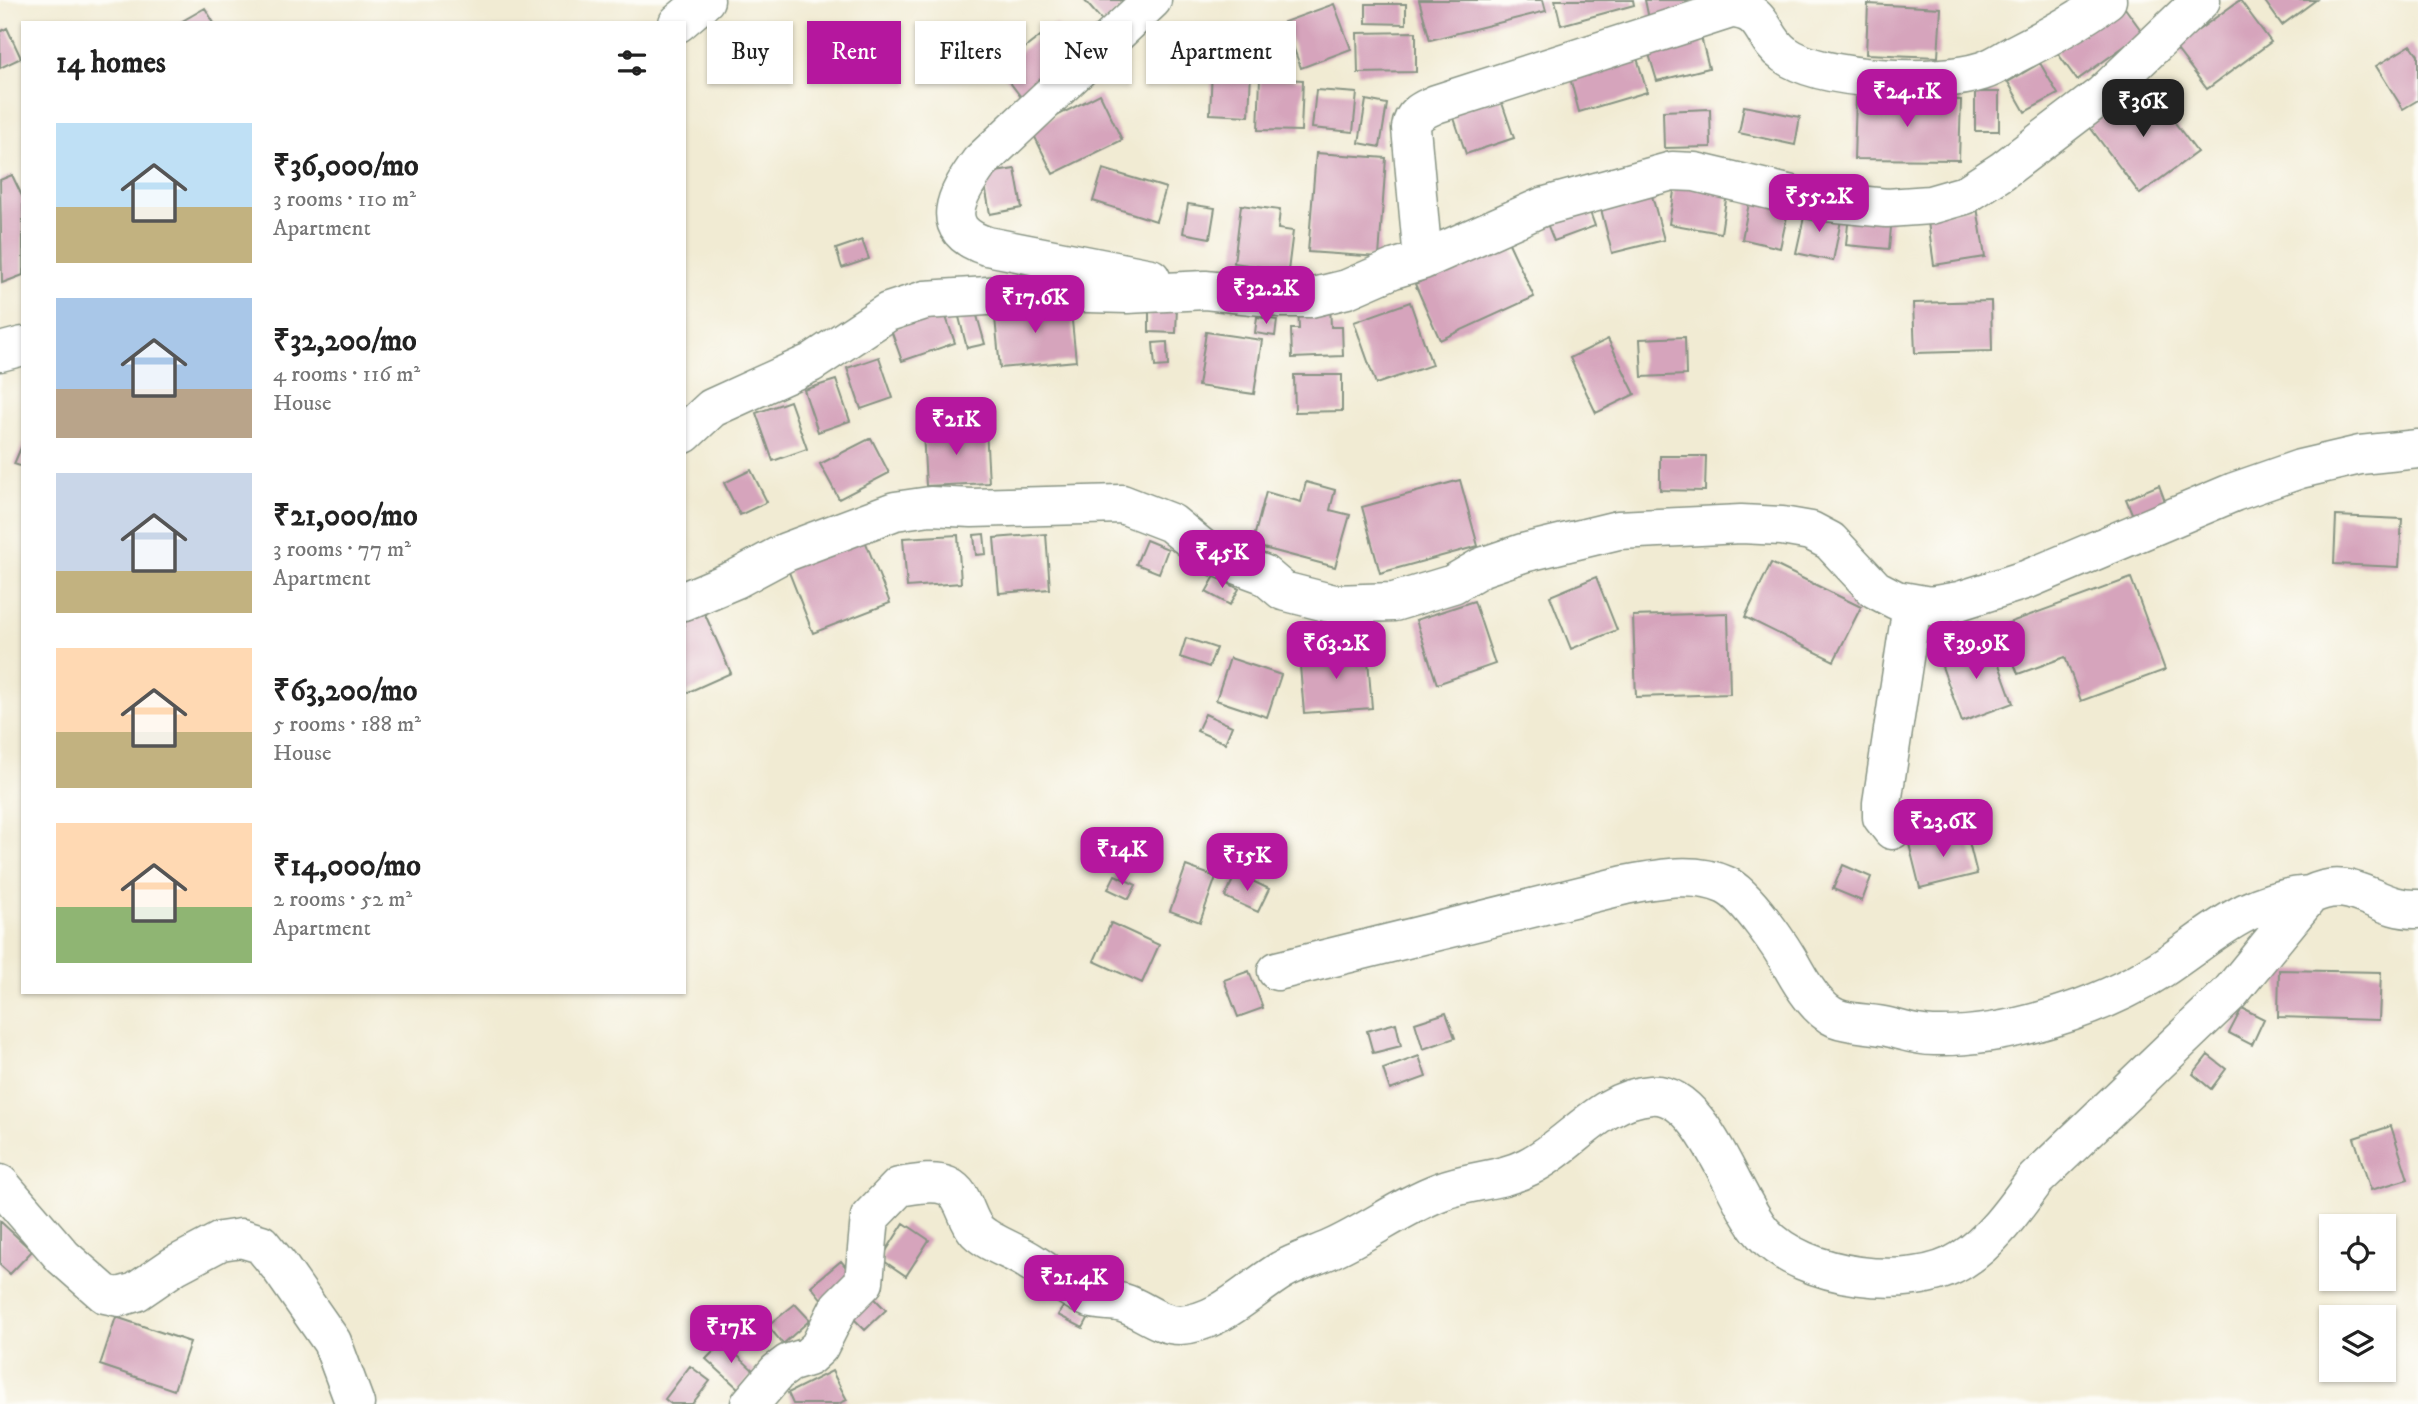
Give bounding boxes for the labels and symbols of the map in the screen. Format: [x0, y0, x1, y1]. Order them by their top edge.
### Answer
pin: ₹24.1K [1850, 69, 1964, 129]
pin: ₹36K [2102, 80, 2184, 139]
pin: ₹55.2K [1762, 174, 1876, 234]
pin: ₹32.2K [1209, 266, 1323, 326]
pin: ₹17.6K [978, 276, 1092, 335]
pin: ₹21K [915, 398, 997, 457]
pin: ₹45K [1181, 530, 1263, 590]
pin: ₹63.2K [1279, 622, 1393, 681]
pin: ₹39.9K [1919, 622, 2033, 681]
pin: ₹23.6K [1886, 800, 2000, 859]
pin: ₹14K [1081, 828, 1163, 887]
pin: ₹15K [1206, 834, 1288, 893]
pin: ₹21.4K [1017, 1256, 1131, 1315]
pin: ₹17K [690, 1306, 772, 1365]

